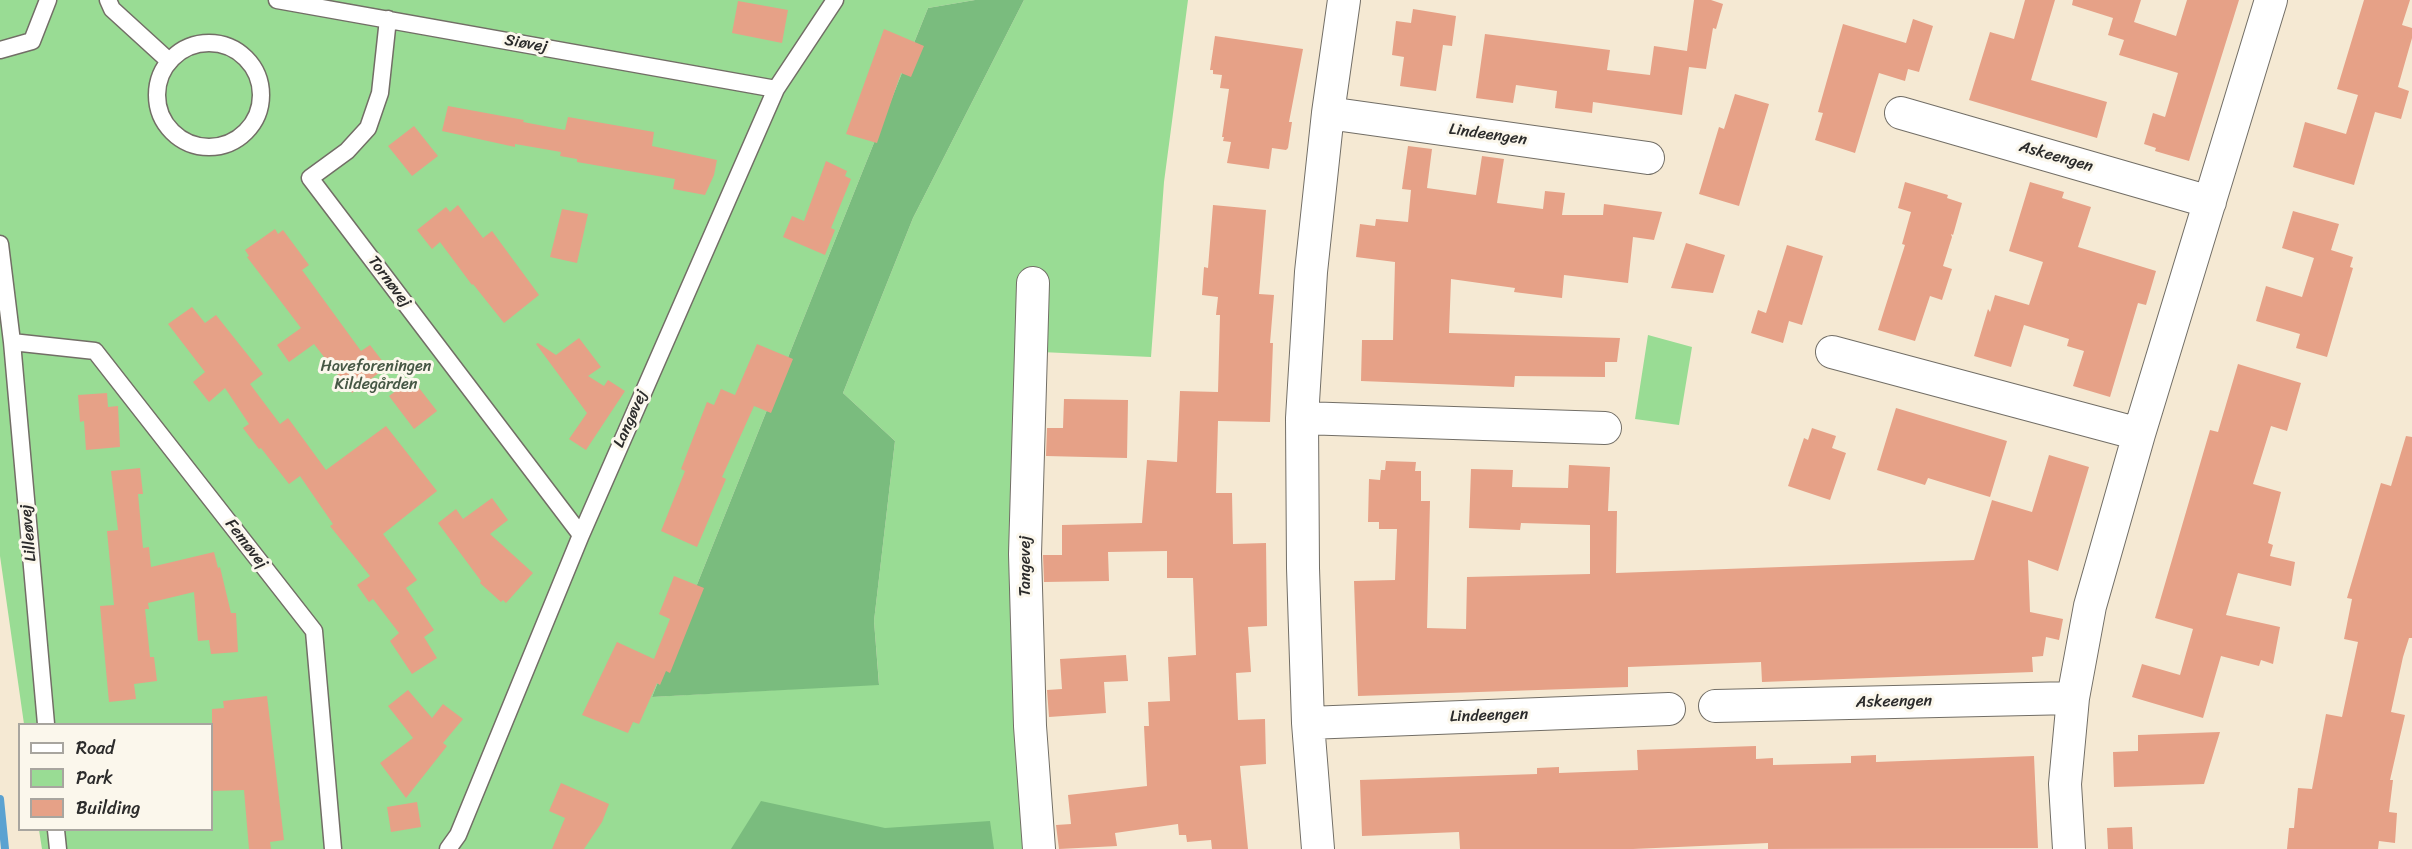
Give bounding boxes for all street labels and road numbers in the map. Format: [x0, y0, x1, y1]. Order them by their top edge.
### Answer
street label: Siøvej [503, 31, 549, 57]
street label: Lindeengen [1448, 120, 1528, 150]
street label: Askeengen [2017, 137, 2095, 177]
street label: Tornøvej [363, 252, 415, 312]
street label: Langøvej [610, 387, 652, 451]
street label: Lilleøvej [17, 503, 41, 563]
street label: Femøvej [221, 515, 271, 573]
street label: Tangevej [1016, 536, 1036, 596]
street label: Askeengen [1856, 692, 1932, 712]
street label: Lindeengen [1449, 705, 1529, 727]

